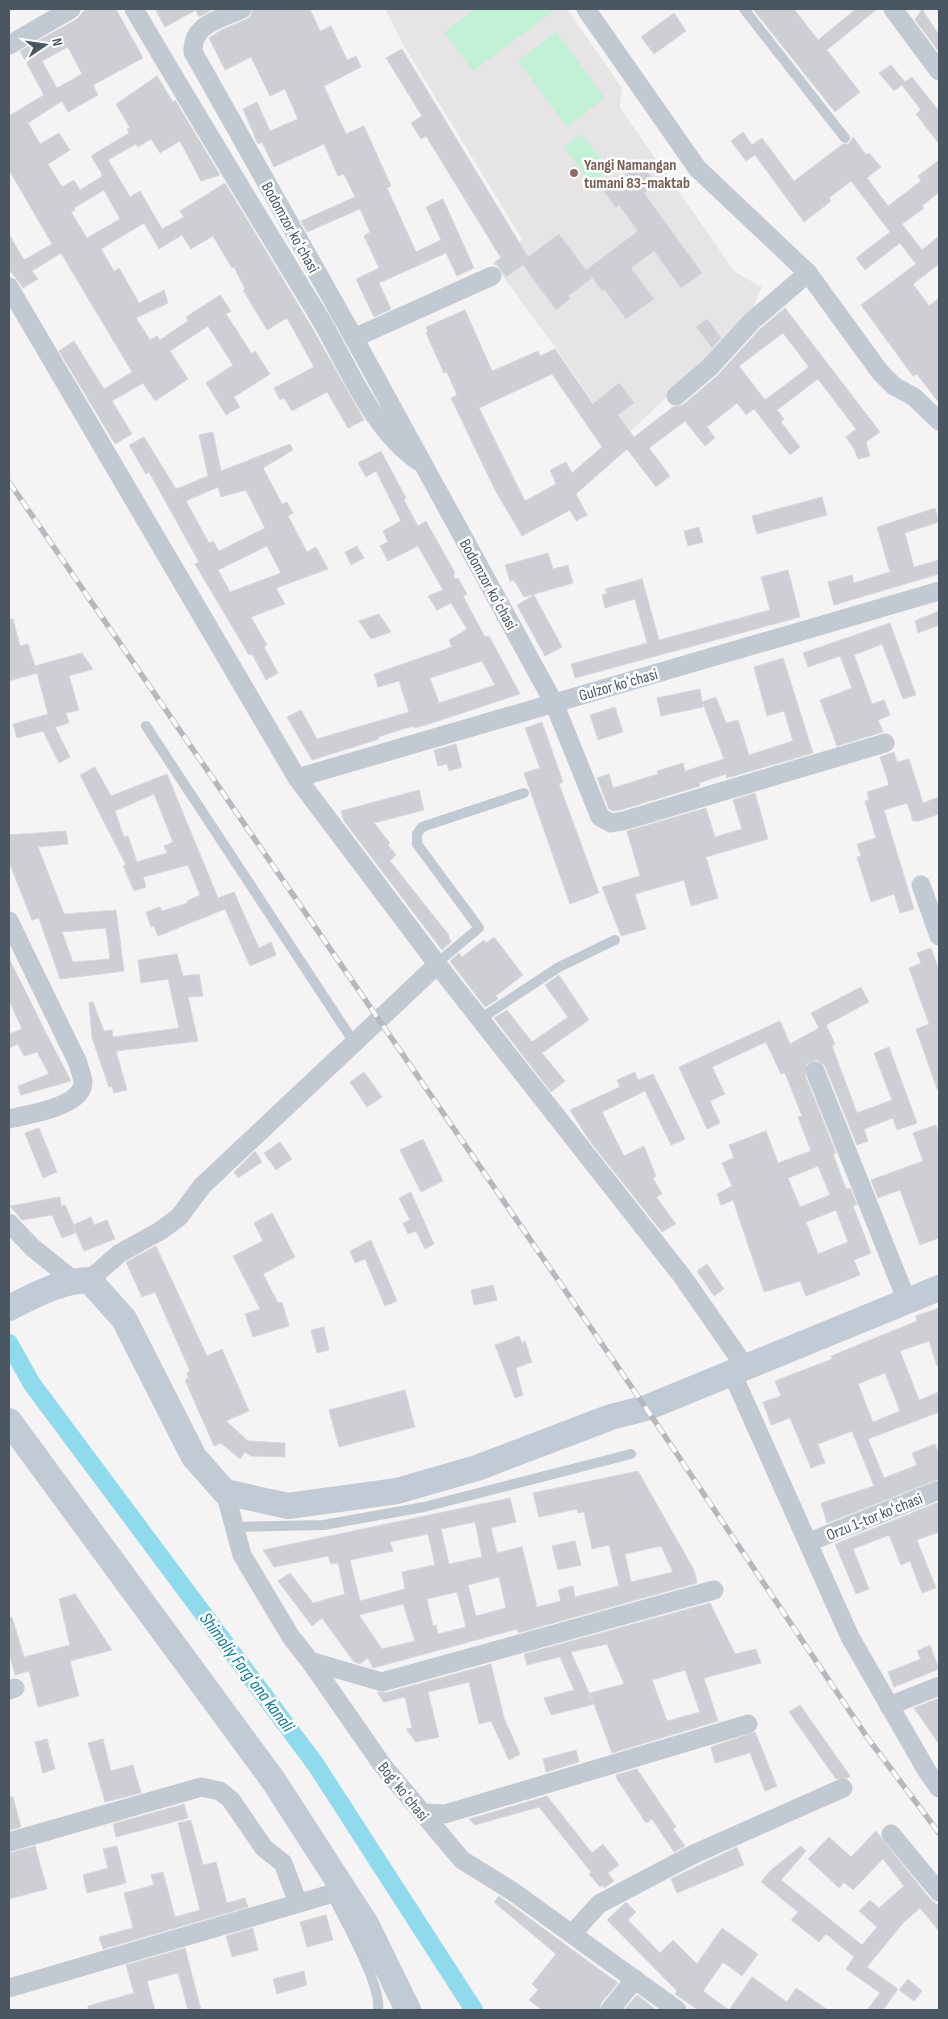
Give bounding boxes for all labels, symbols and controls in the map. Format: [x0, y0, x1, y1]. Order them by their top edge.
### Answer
north arrow [20, 20, 70, 70]
text: N [48, 37, 66, 48]
place label: Yangi Namangan tumani 83-maktab [584, 156, 690, 193]
marker: Yangi Namangan tumani 83-maktab [568, 167, 580, 179]
street label: Bodomzor koʻchasi [257, 179, 322, 276]
street label: Bodomzor koʻchasi [455, 536, 520, 633]
street label: Gulzor koʻchasi [577, 665, 660, 706]
street label: Orzu 1-tor koʻchasi [824, 1490, 925, 1545]
water label: Shimoliy Fargʻona kanali [195, 1609, 299, 1737]
street label: Bogʻ koʻchasi [373, 1759, 432, 1825]

